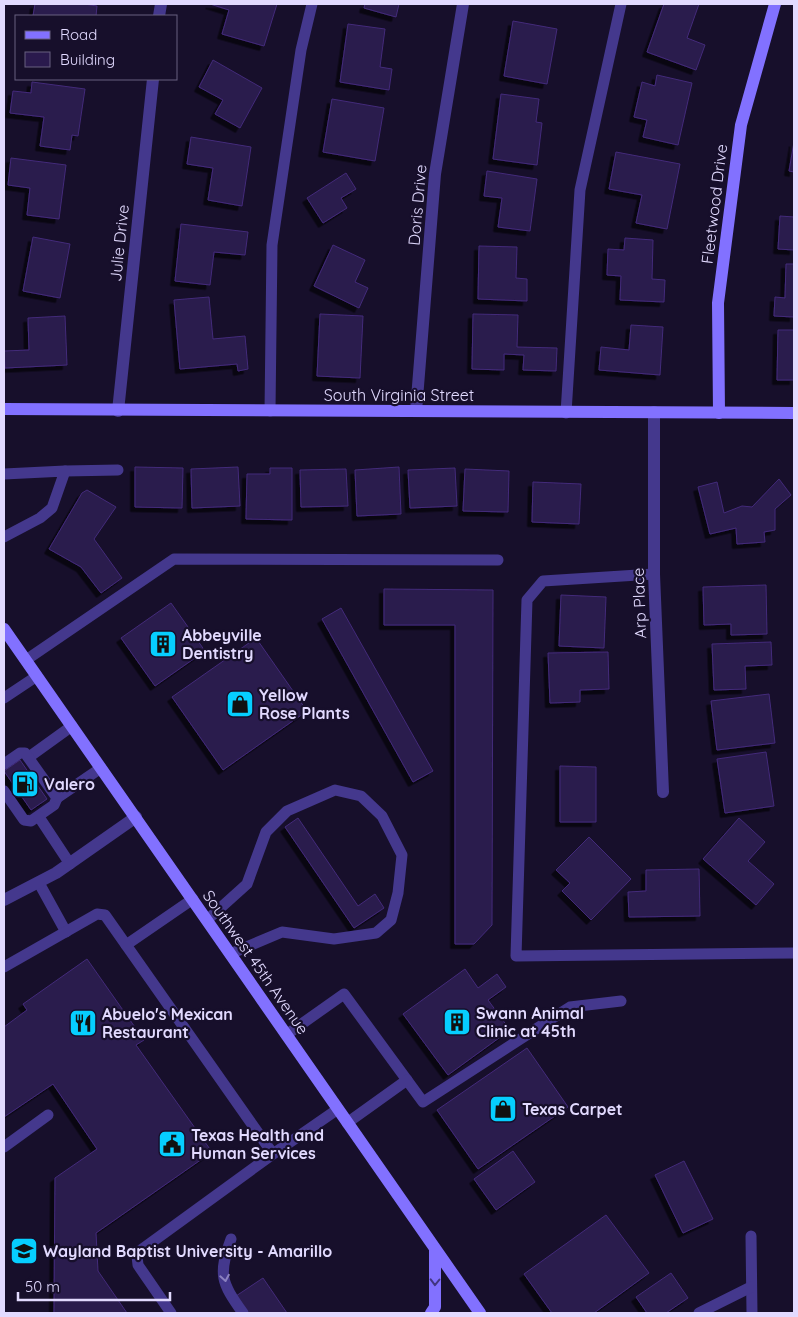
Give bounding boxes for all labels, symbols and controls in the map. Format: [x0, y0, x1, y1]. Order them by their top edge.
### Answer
legend [15, 15, 178, 80]
text: Road [60, 25, 97, 44]
text: Building [60, 50, 115, 69]
street label: Fleetwood Drive [697, 143, 731, 265]
street label: Doris Drive [403, 164, 431, 246]
street label: Julie Drive [105, 204, 133, 282]
street label: South Virginia Street [324, 385, 474, 405]
street label: Arp Place [628, 567, 650, 639]
place label: Abbeyville Dentistry [182, 625, 262, 663]
building icon: Abbeyville Dentistry [148, 629, 178, 659]
place label: Yellow Rose Plants [259, 685, 350, 723]
shop icon: Yellow Rose Plants [225, 689, 255, 719]
fuel station icon: Valero [10, 769, 40, 799]
place label: Valero [44, 774, 95, 794]
street label: Southwest 45th Avenue [199, 886, 313, 1038]
place label: Swann Animal Clinic at 45th [476, 1003, 584, 1041]
place label: Abuelo's Mexican Restaurant [102, 1004, 233, 1042]
building icon: Swann Animal Clinic at 45th [442, 1007, 472, 1037]
restaurant icon: Abuelo's Mexican Restaurant [68, 1008, 98, 1038]
shop icon: Texas Carpet [488, 1094, 518, 1124]
place label: Texas Carpet [522, 1099, 623, 1119]
place label: Texas Health and Human Services [191, 1125, 324, 1163]
public building icon: Texas Health and Human Services [157, 1129, 187, 1159]
school or university icon: Wayland Baptist University - Amarillo [9, 1236, 39, 1266]
place label: Wayland Baptist University - Amarillo [43, 1241, 332, 1261]
scale bar [18, 1270, 170, 1302]
one-way arrow [219, 1273, 229, 1282]
text: 50 m [25, 1277, 60, 1296]
one-way arrow [430, 1278, 440, 1286]

